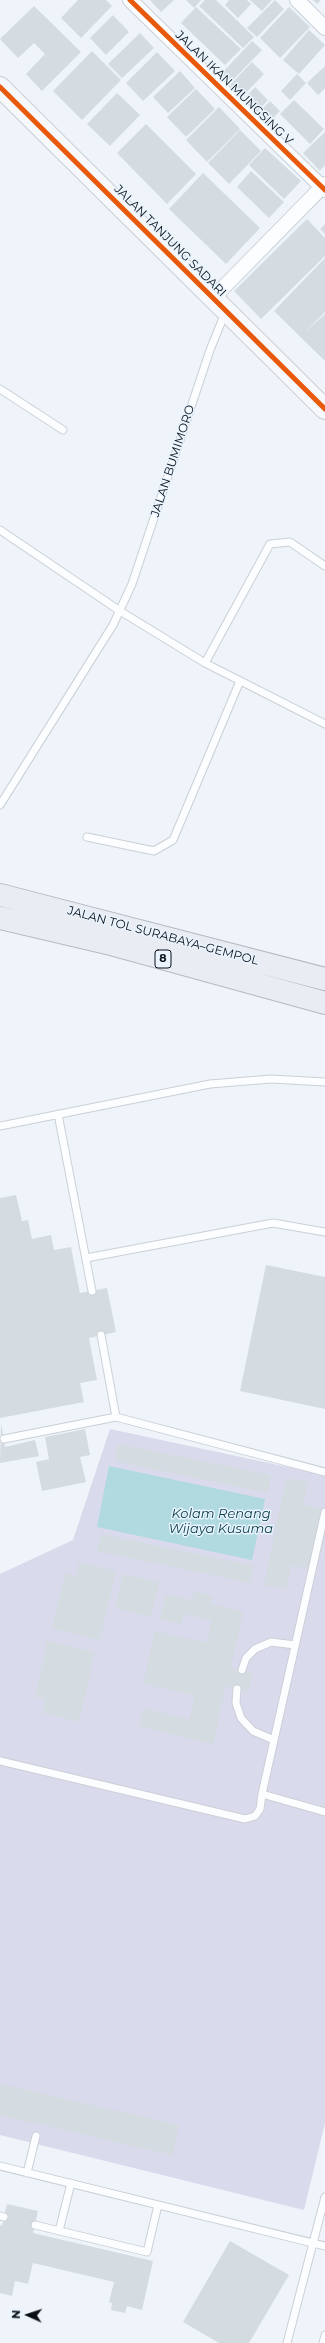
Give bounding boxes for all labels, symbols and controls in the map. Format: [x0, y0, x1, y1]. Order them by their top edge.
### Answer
street label: JALAN IKAN MUNGSING V [172, 28, 296, 148]
street label: JALAN TANJUNG SADARI [111, 182, 229, 300]
street label: JALAN BUMIMORO [148, 403, 198, 519]
street label: JALAN TOL SURABAYA–GEMPOL [66, 904, 260, 968]
road number: 8 [155, 950, 171, 968]
water label: Kolam Renang Wijaya Kusuma [169, 1506, 273, 1537]
north arrow [8, 2295, 48, 2335]
text: N [9, 2310, 23, 2319]

